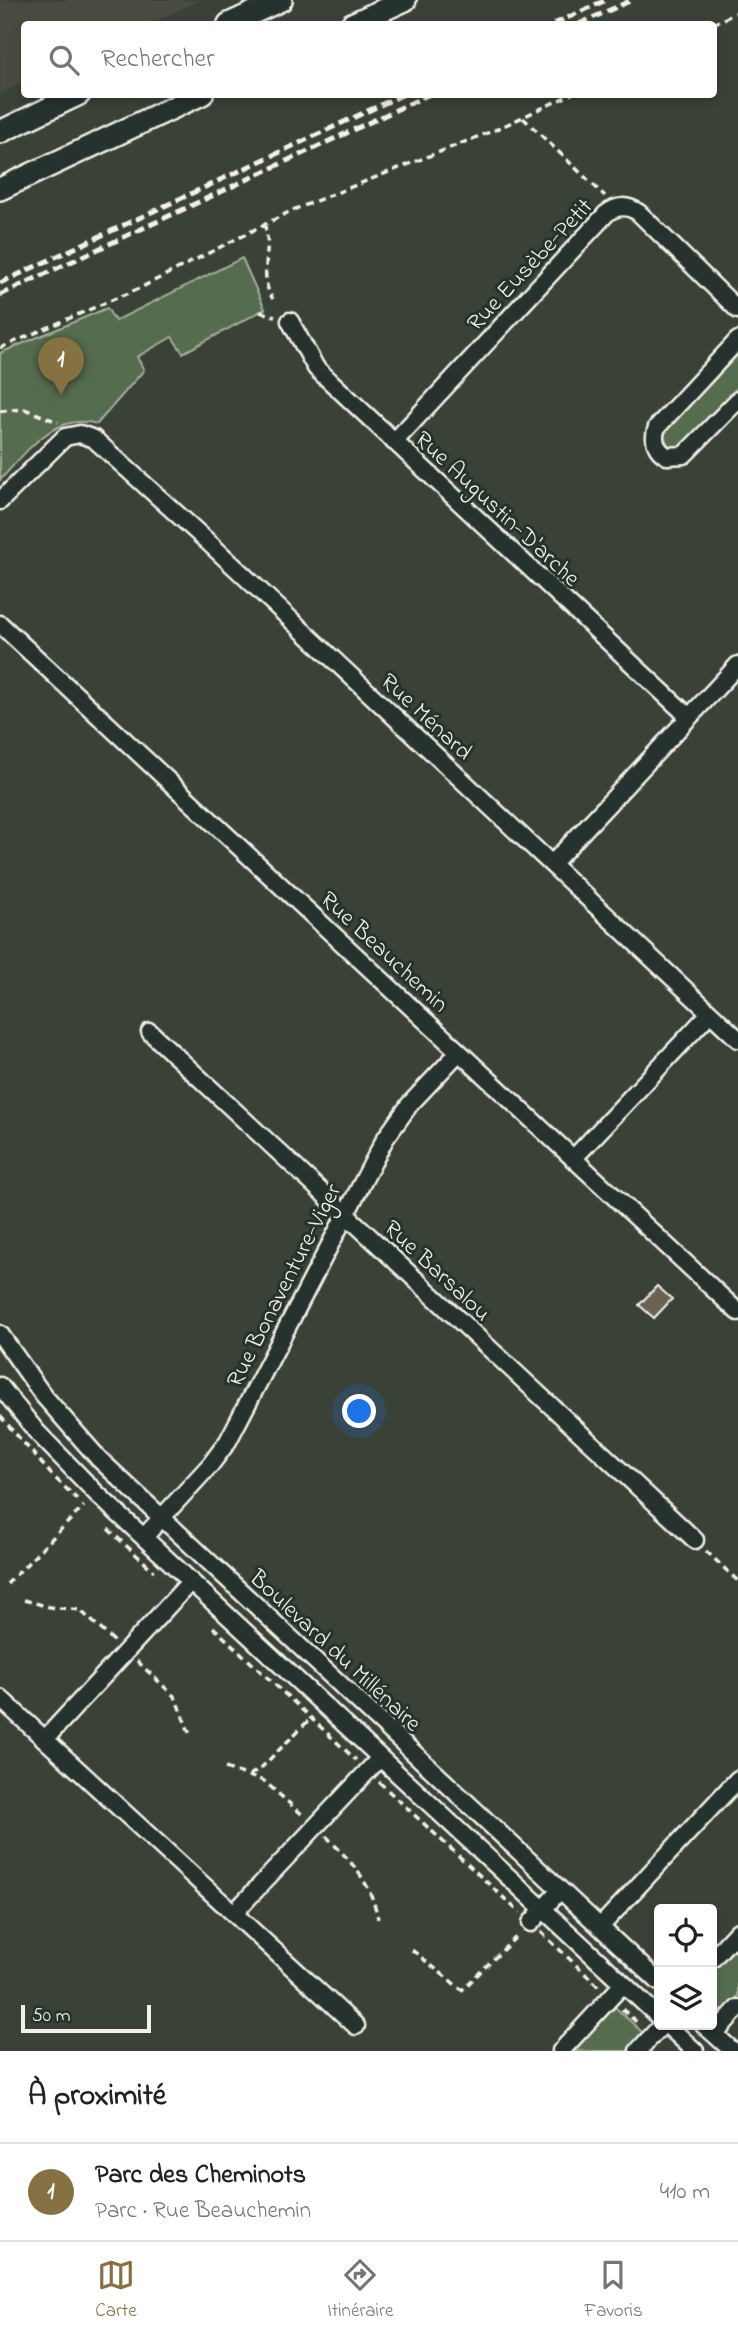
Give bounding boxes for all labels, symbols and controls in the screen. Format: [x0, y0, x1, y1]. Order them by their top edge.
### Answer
search box [21, 21, 717, 98]
icon: search [45, 41, 83, 79]
text: Rechercher [101, 41, 214, 79]
street label: Rue Eusèbe-Petit [460, 191, 602, 340]
pin: 1 [38, 337, 84, 395]
street label: Rue Augustin-D'arche [406, 424, 587, 596]
street label: Rue Ménard [371, 666, 480, 770]
street label: Rue Beauchemin [311, 884, 455, 1022]
street label: Rue Bonaventure-Viger [219, 1178, 352, 1394]
street label: Rue Barsalou [375, 1213, 498, 1331]
your location [342, 1394, 376, 1428]
street label: Boulevard du Millénaire [240, 1562, 428, 1741]
map controls [654, 1904, 717, 2030]
button: locate [654, 1904, 717, 1967]
button: layers [654, 1967, 717, 2030]
scale bar [21, 2002, 150, 2034]
text: 50 m [32, 2003, 71, 2030]
text: À proximité [28, 2075, 166, 2119]
text: Parc des Cheminots [95, 2157, 306, 2195]
text: 1 [47, 2176, 55, 2209]
text: 410 m [660, 2176, 710, 2209]
text: Parc · Rue Beauchemin [95, 2195, 311, 2228]
tab: Carte [95, 2256, 137, 2325]
tab: Itinéraire [327, 2256, 393, 2325]
tab: Favoris [584, 2256, 643, 2325]

